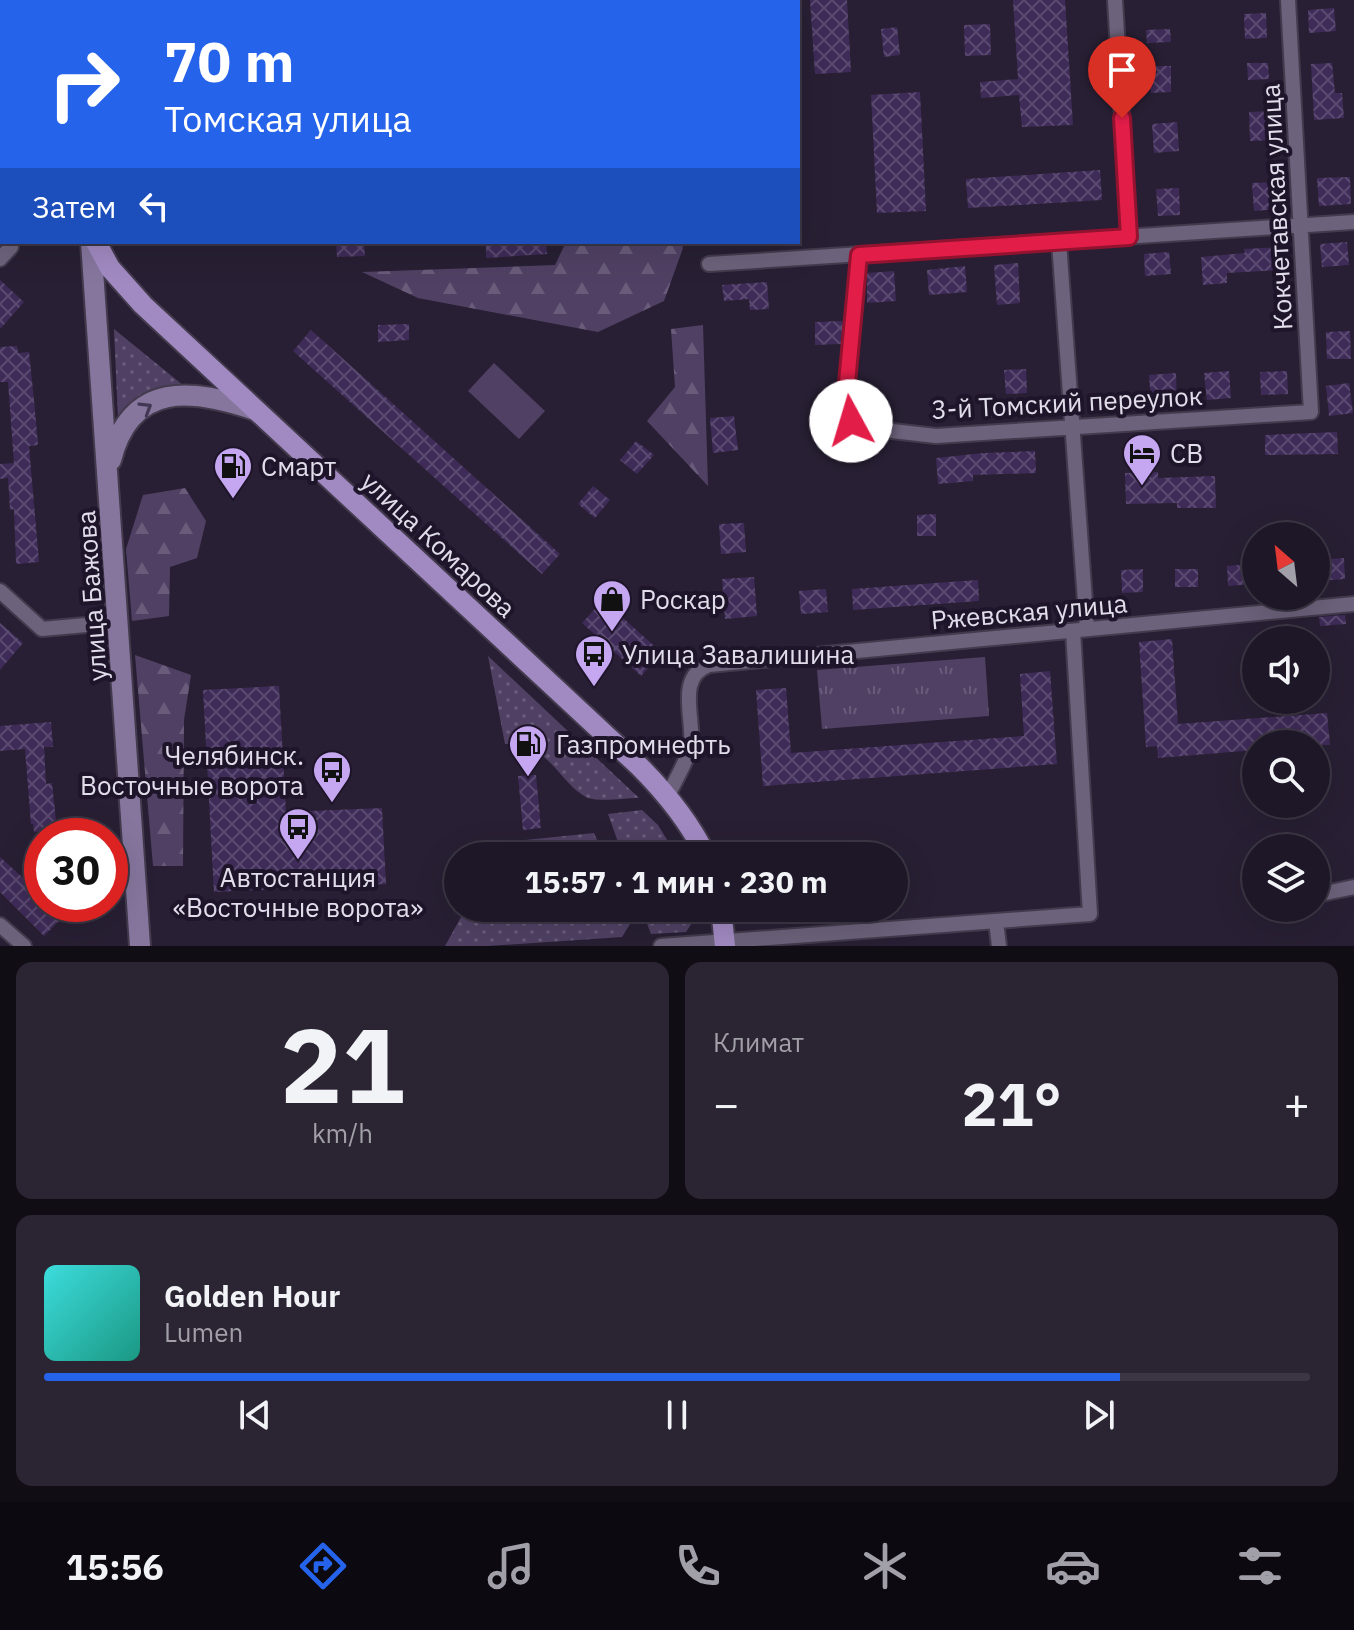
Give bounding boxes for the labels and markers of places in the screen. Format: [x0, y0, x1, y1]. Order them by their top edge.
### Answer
pin [1088, 36, 1156, 118]
hotel icon: СВ [1121, 432, 1163, 487]
place label: СВ [1170, 436, 1203, 470]
fuel station icon: Смарт [212, 445, 254, 500]
place label: Смарт [261, 449, 336, 483]
shop icon: Роскар [591, 578, 633, 633]
place label: Роскар [640, 582, 726, 616]
bus stop icon: Улица Завалишина [573, 633, 615, 688]
place label: Улица Завалишина [622, 637, 855, 671]
fuel station icon: Газпромнефть [507, 723, 549, 778]
place label: Газпромнефть [556, 727, 731, 761]
place label: Челябинск. Восточные ворота [80, 738, 304, 802]
bus stop icon: Челябинск. Восточные ворота [311, 749, 353, 804]
bus stop icon: Автостанция «Восточные ворота» [277, 806, 319, 861]
place label: Автостанция «Восточные ворота» [173, 860, 423, 924]

